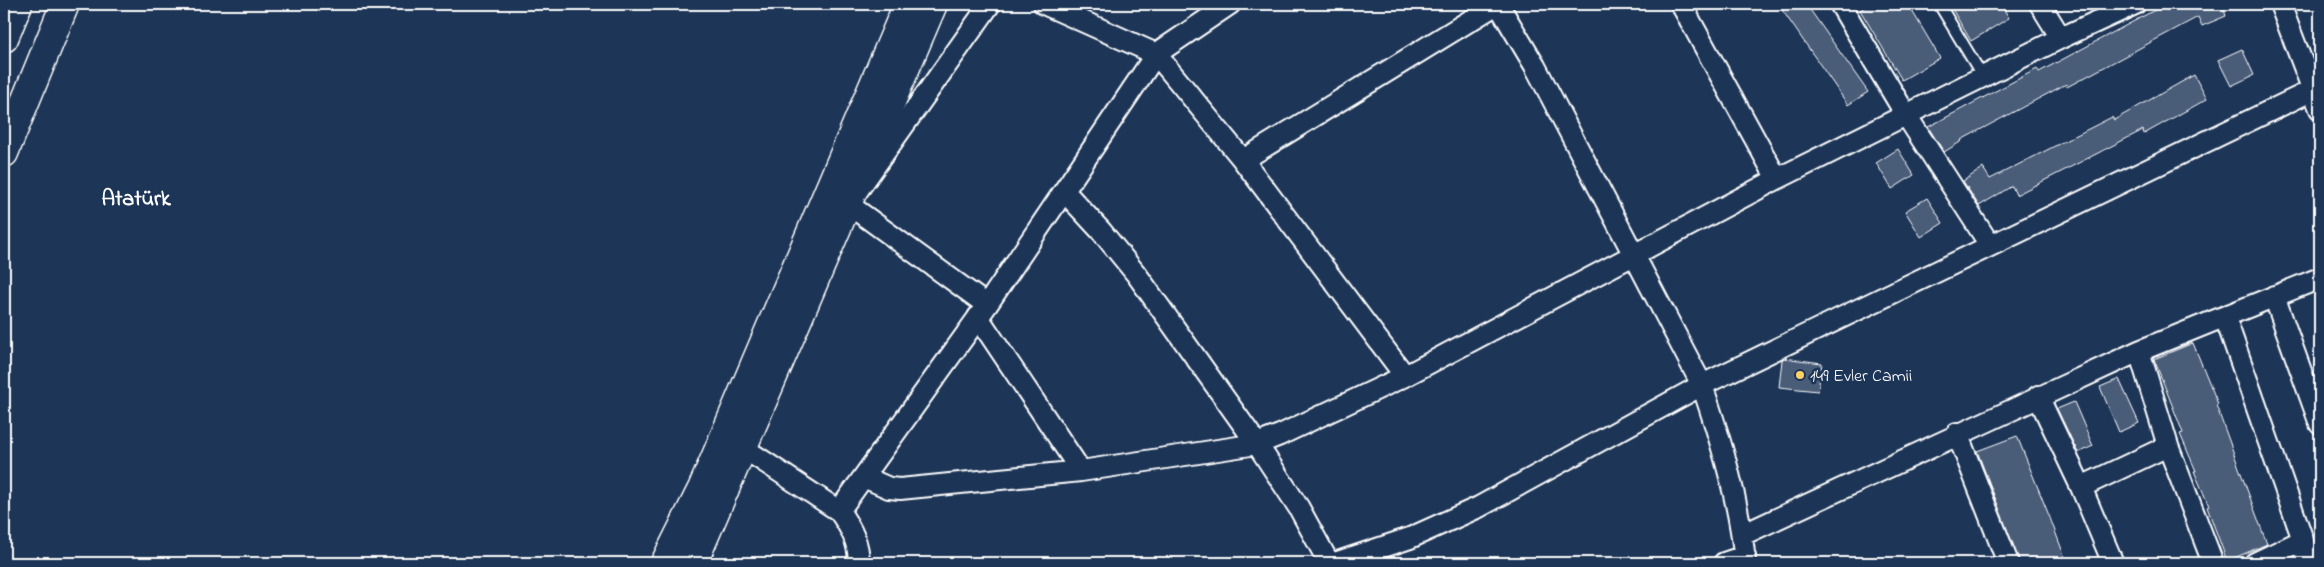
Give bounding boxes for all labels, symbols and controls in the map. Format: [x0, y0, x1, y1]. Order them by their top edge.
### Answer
district label: Atatürk [101, 184, 172, 216]
place label: 149 Evler Camii [1810, 364, 1912, 390]
marker: 149 Evler Camii [1794, 369, 1806, 381]

